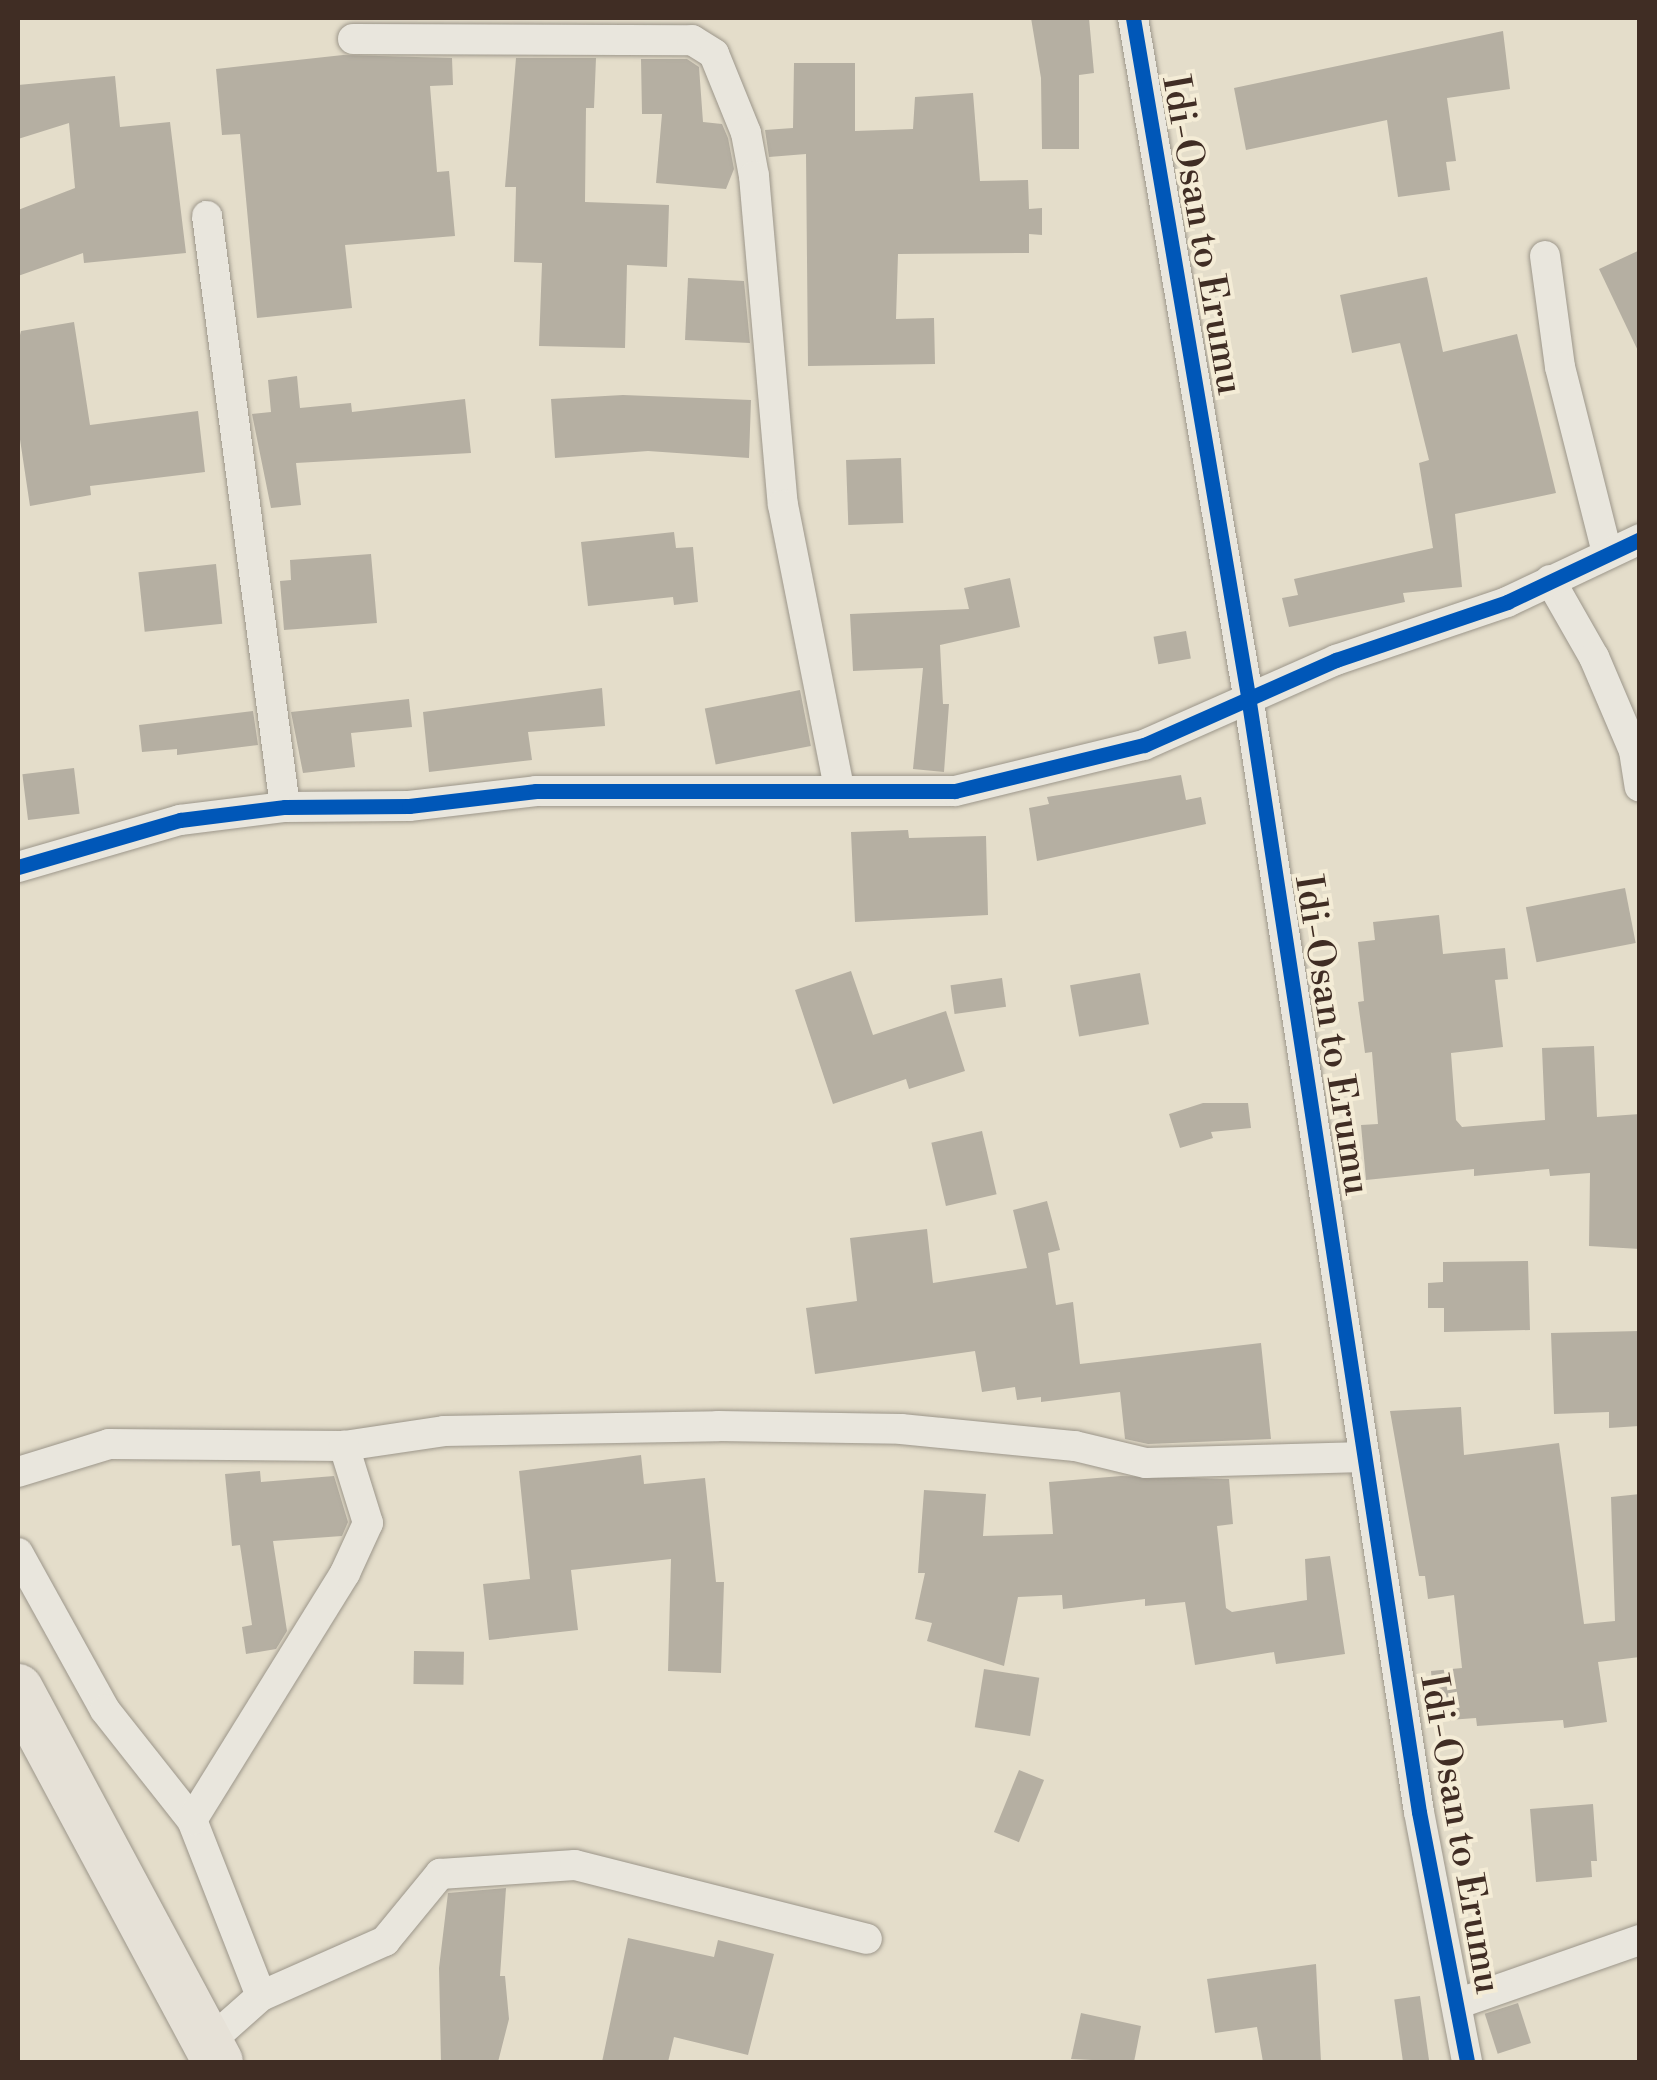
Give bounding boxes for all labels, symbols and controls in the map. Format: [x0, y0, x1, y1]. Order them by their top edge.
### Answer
street label: Idi-Osan to Erumu [1151, 72, 1253, 398]
street label: Idi-Osan to Erumu [1284, 872, 1380, 1198]
street label: Idi-Osan to Erumu [1409, 1671, 1511, 1997]

